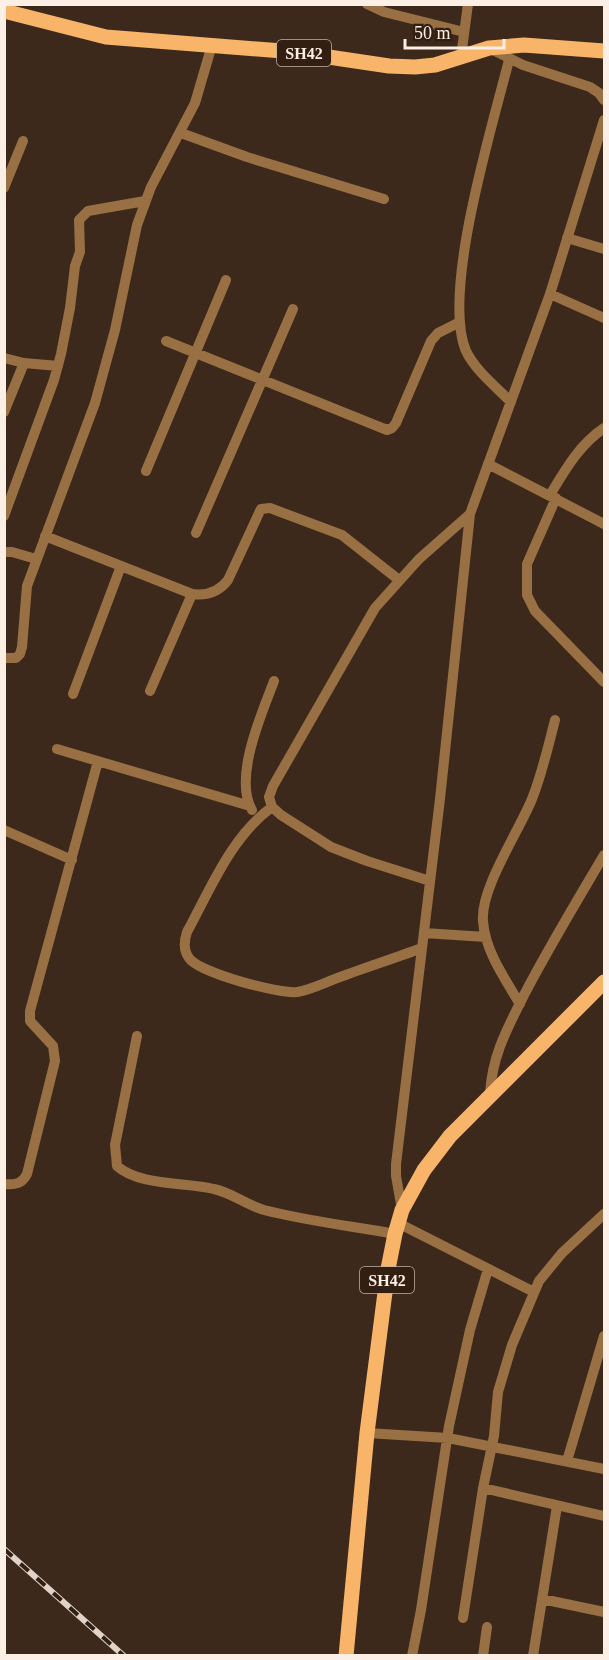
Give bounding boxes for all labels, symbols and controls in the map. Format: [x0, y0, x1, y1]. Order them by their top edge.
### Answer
scale bar [405, 12, 504, 50]
text: 50 m [414, 23, 451, 43]
road number: SH42 [277, 40, 331, 66]
road number: SH42 [360, 1267, 414, 1293]

